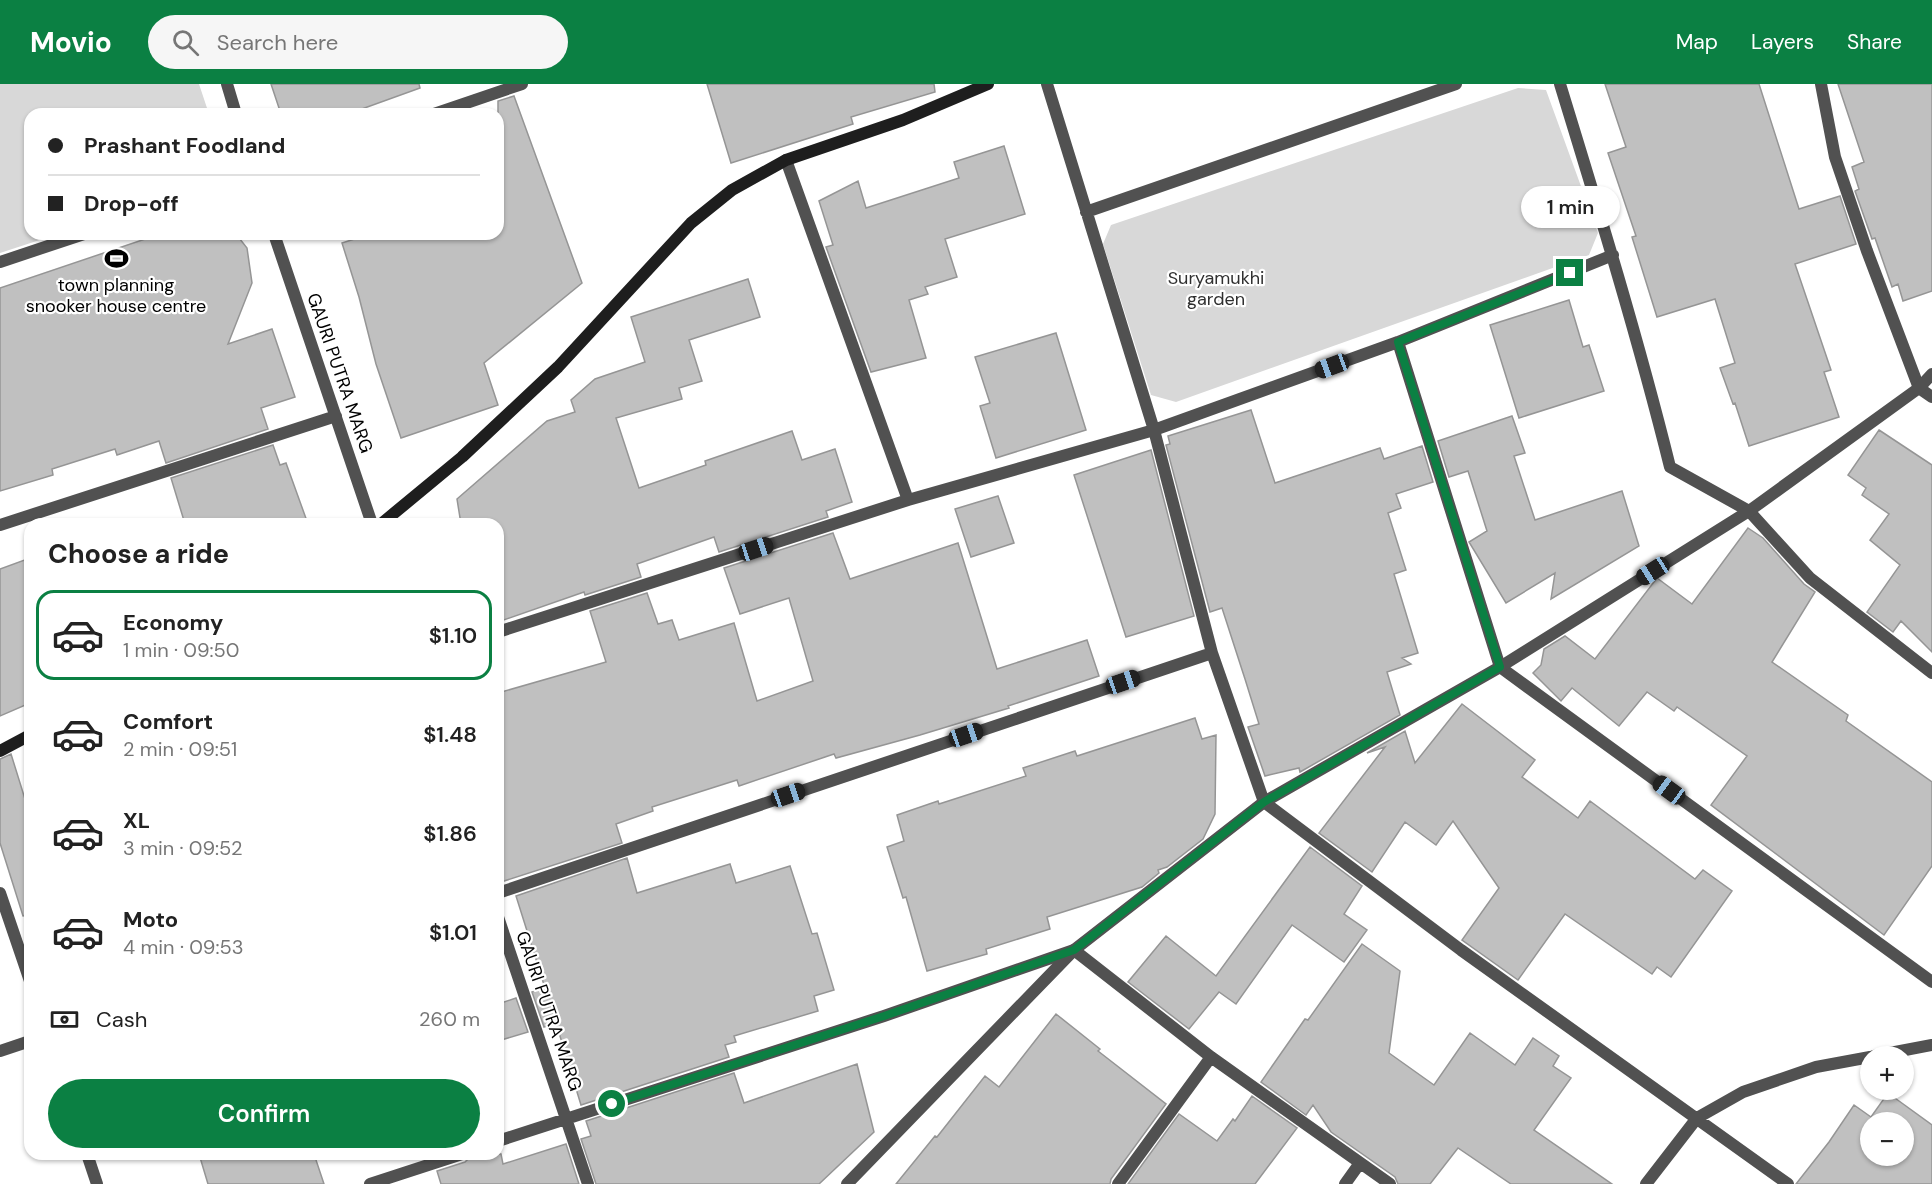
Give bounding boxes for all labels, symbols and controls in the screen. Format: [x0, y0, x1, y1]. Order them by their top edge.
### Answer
search box [148, 15, 568, 69]
text: Movio [30, 24, 112, 61]
icon: search [169, 26, 202, 59]
text: Search here [217, 28, 338, 57]
text: Map [1676, 28, 1718, 56]
text: Layers [1751, 28, 1814, 56]
text: Share [1847, 28, 1902, 56]
text: Prashant Foodland [84, 131, 286, 160]
callout: 1 min [1520, 186, 1620, 228]
text: Drop-off [84, 189, 179, 218]
text: 1 min [1547, 194, 1594, 220]
sports icon: town planning snooker house centre [103, 246, 129, 272]
route end [1556, 259, 1583, 286]
park label: Suryamukhi garden [1168, 266, 1264, 311]
place label: town planning snooker house centre [26, 273, 206, 318]
street label: GAURI PUTRA MARG [301, 290, 379, 456]
car [1312, 351, 1352, 381]
car [736, 535, 776, 563]
text: Choose a ride [48, 536, 229, 571]
car [1633, 554, 1673, 588]
icon: car [51, 608, 105, 662]
text: Economy [123, 608, 223, 637]
text: $1.10 [429, 621, 477, 650]
text: 1 min · 09:50 [123, 637, 239, 663]
car [1103, 668, 1143, 696]
icon: car [51, 707, 105, 761]
text: Comfort [123, 707, 213, 736]
text: $1.48 [423, 720, 477, 749]
car [946, 721, 986, 749]
text: 2 min · 09:51 [123, 736, 237, 762]
car [1649, 772, 1689, 808]
car [768, 781, 808, 809]
icon: car [51, 806, 105, 860]
text: XL [123, 806, 150, 835]
text: $1.86 [423, 819, 477, 848]
text: 3 min · 09:52 [123, 835, 243, 861]
icon: car [51, 905, 105, 959]
text: Moto [123, 905, 178, 934]
text: $1.01 [429, 918, 477, 947]
street label: GAURI PUTRA MARG [510, 928, 588, 1094]
text: 4 min · 09:53 [123, 934, 243, 960]
icon: cash [48, 1003, 81, 1036]
text: Cash [96, 1005, 147, 1034]
text: 260 m [419, 1006, 480, 1032]
map controls [1860, 1046, 1914, 1166]
button: + [1860, 1046, 1914, 1100]
button: Confirm [48, 1079, 480, 1148]
route start [598, 1090, 625, 1117]
button: − [1860, 1112, 1914, 1166]

